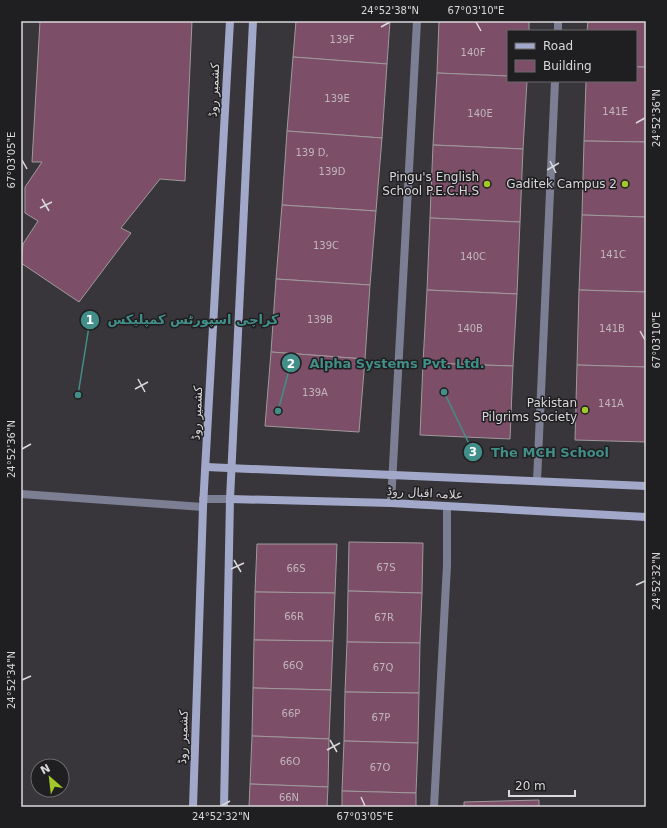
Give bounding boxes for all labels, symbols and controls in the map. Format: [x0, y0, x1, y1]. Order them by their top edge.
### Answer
text: 24°52'38"N [361, 5, 419, 16]
text: 67°03'10"E [448, 5, 504, 16]
legend [507, 30, 637, 82]
house number: 139F [330, 34, 355, 45]
text: Road [543, 39, 573, 53]
house number: 140F [461, 47, 486, 58]
text: Building [543, 59, 592, 73]
street label: کشمیر روڈ [206, 62, 223, 118]
text: 24°52'36"N [651, 89, 662, 147]
house number: 139E [324, 93, 350, 104]
house number: 141E [602, 106, 628, 117]
house number: 140E [467, 108, 493, 119]
text: 67°03'05"E [6, 132, 17, 188]
house number: 139 D, [295, 147, 329, 158]
house number: 139D [319, 166, 346, 177]
place label: Pingu's English School P.E.C.H.S [382, 170, 479, 198]
place label: Gaditek Campus 2 [506, 177, 617, 191]
marker: Pingu's English School P.E.C.H.S [482, 179, 492, 189]
marker: Gaditek Campus 2 [620, 179, 630, 189]
house number: 139C [313, 240, 339, 251]
house number: 141C [600, 249, 626, 260]
house number: 140C [460, 251, 486, 262]
callout: کراچی اسپورٹس کمپلیکس [80, 307, 287, 332]
text: کراچی اسپورٹس کمپلیکس [107, 312, 279, 327]
text: 67°03'10"E [651, 312, 662, 368]
text: 1 [86, 313, 94, 327]
house number: 139B [307, 314, 333, 325]
house number: 140B [457, 323, 483, 334]
house number: 141B [599, 323, 625, 334]
callout: Alpha Systems Pvt. Ltd. [281, 351, 492, 376]
text: Alpha Systems Pvt. Ltd. [309, 356, 485, 371]
text: 2 [287, 357, 295, 371]
street label: کشمیر روڈ [189, 385, 206, 441]
house number: 139A [302, 387, 328, 398]
place label: Pakistan Pilgrims Society [482, 396, 577, 424]
house number: 141A [598, 398, 624, 409]
marker: Pakistan Pilgrims Society [580, 405, 590, 415]
text: 24°52'36"N [6, 420, 17, 478]
callout: The MCH School [463, 440, 617, 465]
text: 3 [469, 445, 477, 459]
text: The MCH School [491, 445, 609, 460]
street label: علامہ اقبال روڈ [387, 484, 463, 503]
text: 24°52'32"N [651, 552, 662, 610]
house number: 67S [376, 562, 396, 573]
house number: 66S [286, 563, 306, 574]
house number: 66R [284, 611, 304, 622]
house number: 67R [374, 612, 394, 623]
text: 24°52'34"N [6, 651, 17, 709]
house number: 66Q [283, 660, 303, 671]
house number: 67Q [373, 662, 393, 673]
house number: 66P [282, 708, 300, 719]
street label: کشمیر روڈ [175, 709, 192, 764]
house number: 67P [372, 712, 390, 723]
house number: 66O [280, 756, 300, 767]
north arrow [30, 758, 70, 798]
text: N [38, 762, 53, 778]
house number: 67O [370, 762, 390, 773]
scale bar [509, 772, 575, 798]
text: 20 m [515, 779, 546, 793]
house number: 66N [279, 792, 299, 803]
text: 24°52'32"N [192, 811, 250, 822]
text: 67°03'05"E [337, 811, 393, 822]

